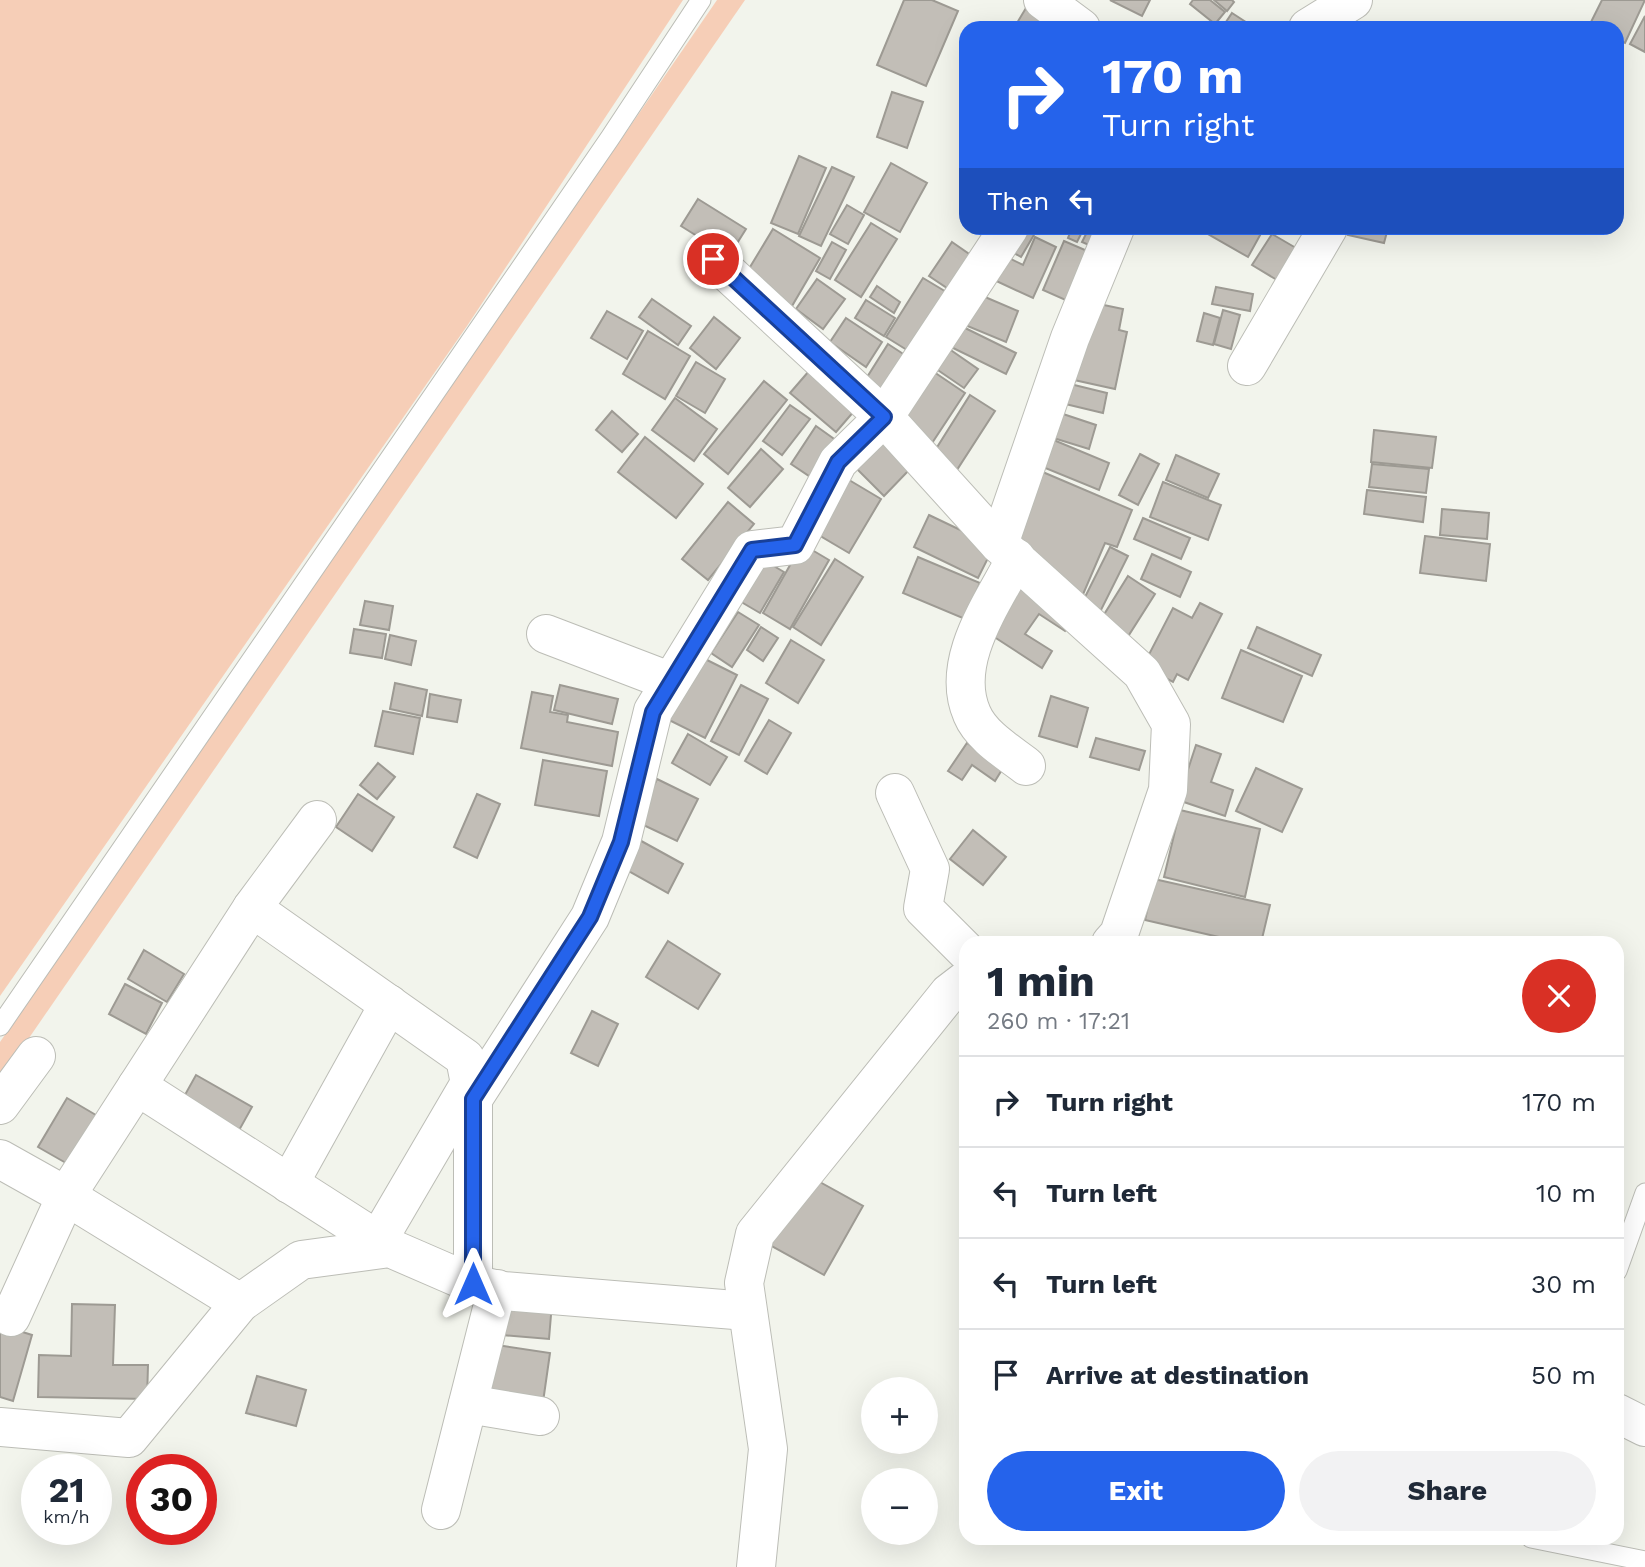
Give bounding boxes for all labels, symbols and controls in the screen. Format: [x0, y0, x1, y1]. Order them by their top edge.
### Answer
text: 170 m [1102, 47, 1243, 105]
icon: right [987, 49, 1078, 140]
text: Turn right [1102, 106, 1254, 144]
icon: left [1063, 182, 1101, 220]
text: Then [987, 186, 1049, 216]
pin [683, 229, 743, 289]
icon: arrive [694, 240, 732, 278]
text: 1 min [987, 957, 1095, 1006]
button: close [1522, 959, 1596, 1033]
text: 260 m · 17:21 [987, 1008, 1130, 1035]
icon: right [987, 1083, 1025, 1121]
text: Turn right [1046, 1087, 1173, 1117]
text: 170 m [1522, 1087, 1596, 1117]
icon: left [987, 1174, 1025, 1212]
text: Turn left [1046, 1178, 1157, 1208]
text: 10 m [1536, 1178, 1596, 1208]
position arrow [436, 1247, 510, 1321]
icon: left [987, 1265, 1025, 1303]
text: Turn left [1046, 1269, 1157, 1299]
text: 30 m [1531, 1269, 1596, 1299]
icon: arrive [987, 1356, 1025, 1394]
text: Arrive at destination [1046, 1360, 1309, 1390]
text: 50 m [1531, 1360, 1596, 1390]
map controls [861, 1377, 938, 1545]
button: + [861, 1377, 938, 1454]
button: Exit [987, 1451, 1285, 1531]
button: Share [1299, 1451, 1596, 1531]
speed limit sign: 30 [126, 1454, 217, 1545]
button: − [861, 1468, 938, 1545]
text: 21 [49, 1469, 84, 1511]
text: km/h [43, 1506, 90, 1527]

